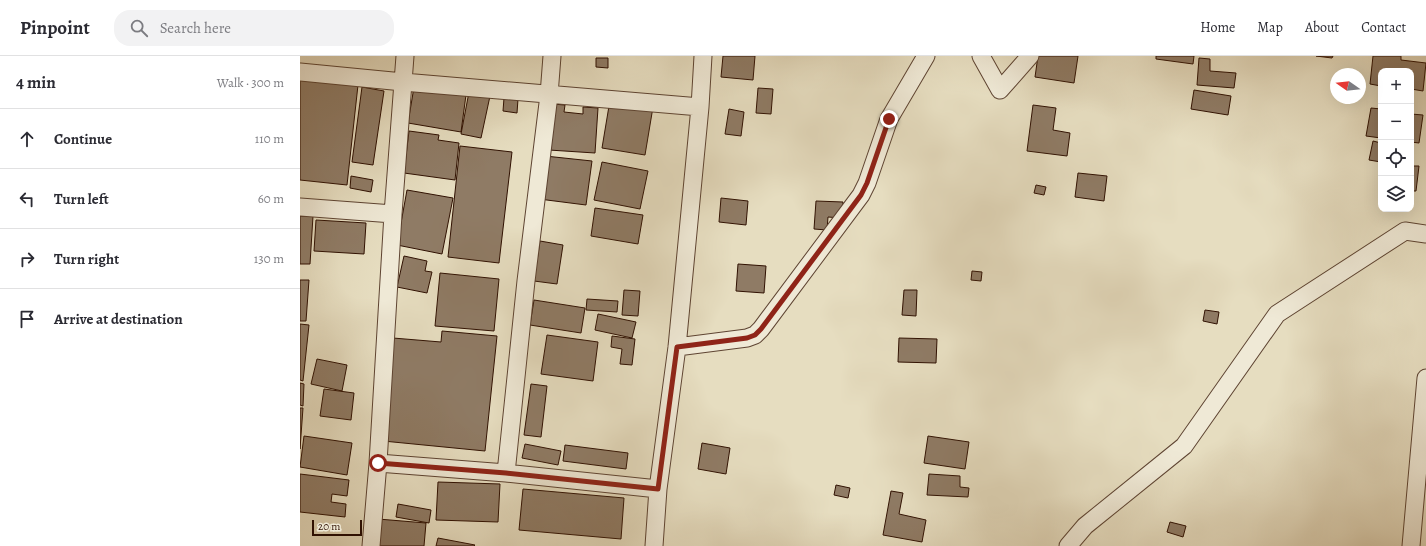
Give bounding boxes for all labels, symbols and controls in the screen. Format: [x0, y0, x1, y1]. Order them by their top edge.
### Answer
search box [114, 10, 394, 46]
text: Pinpoint [20, 15, 90, 41]
icon: search [128, 17, 150, 39]
text: Search here [160, 18, 231, 38]
text: Home [1200, 18, 1235, 37]
text: Map [1257, 18, 1283, 37]
text: About [1305, 18, 1339, 37]
text: Contact [1361, 18, 1406, 37]
north arrow [1330, 68, 1366, 104]
map controls [1378, 68, 1414, 212]
button: + [1378, 68, 1414, 104]
text: 4 min [16, 71, 56, 94]
text: Walk · 300 m [217, 74, 284, 91]
button: − [1378, 104, 1414, 140]
route end [880, 110, 898, 128]
icon: ahead [16, 128, 38, 150]
text: Continue [54, 129, 112, 149]
text: 110 m [255, 130, 284, 147]
button: locate [1378, 140, 1414, 176]
button: layers [1378, 176, 1414, 212]
icon: left [16, 188, 38, 210]
text: Turn left [54, 189, 109, 209]
text: 60 m [258, 190, 284, 207]
icon: right [16, 248, 38, 270]
text: Turn right [54, 249, 119, 269]
text: 130 m [254, 250, 284, 267]
icon: arrive [16, 308, 38, 330]
text: Arrive at destination [54, 309, 183, 329]
route start [369, 454, 387, 472]
scale bar [312, 518, 362, 537]
text: 20 m [318, 519, 340, 534]

